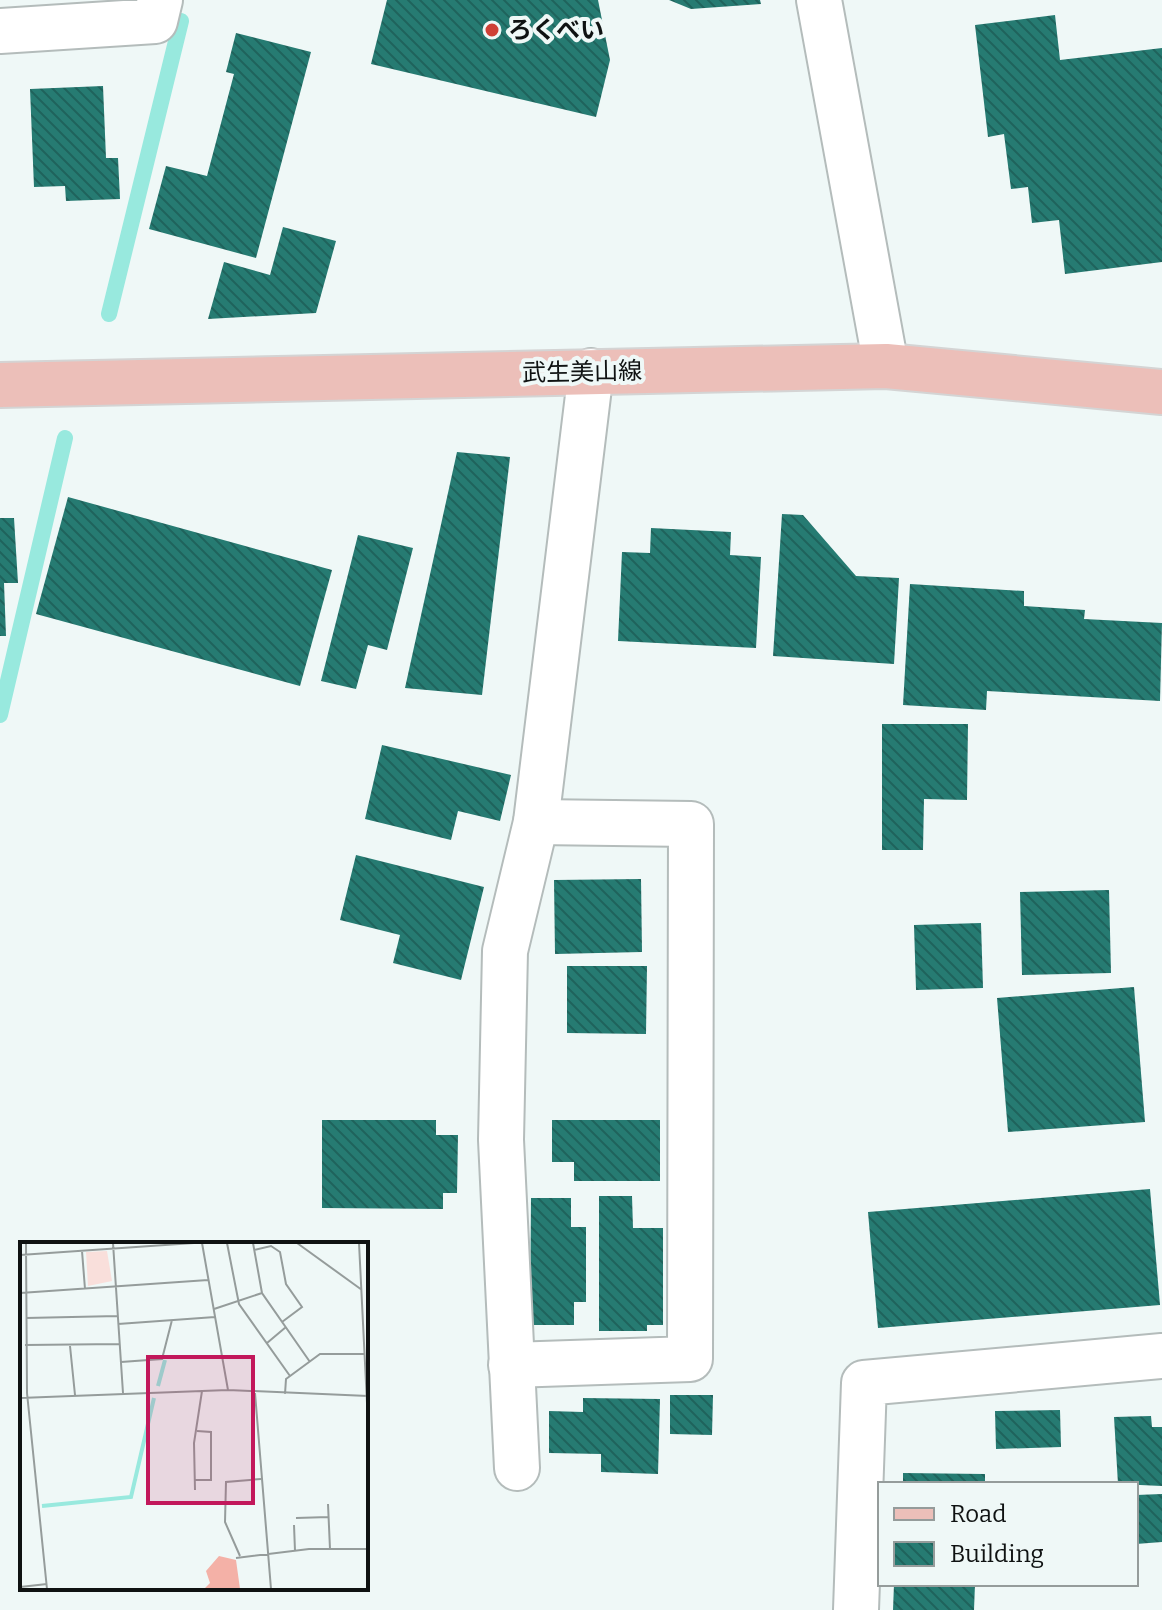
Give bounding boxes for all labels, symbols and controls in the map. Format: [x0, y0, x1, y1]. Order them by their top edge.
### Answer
place label: ろくべい [508, 16, 604, 44]
marker: ろくべい [483, 21, 501, 39]
street label: 武生美山線 [522, 357, 642, 387]
inset map [20, 1242, 368, 1590]
legend [878, 1482, 1138, 1586]
text: Road [950, 1500, 1006, 1528]
text: Building [950, 1540, 1044, 1568]

